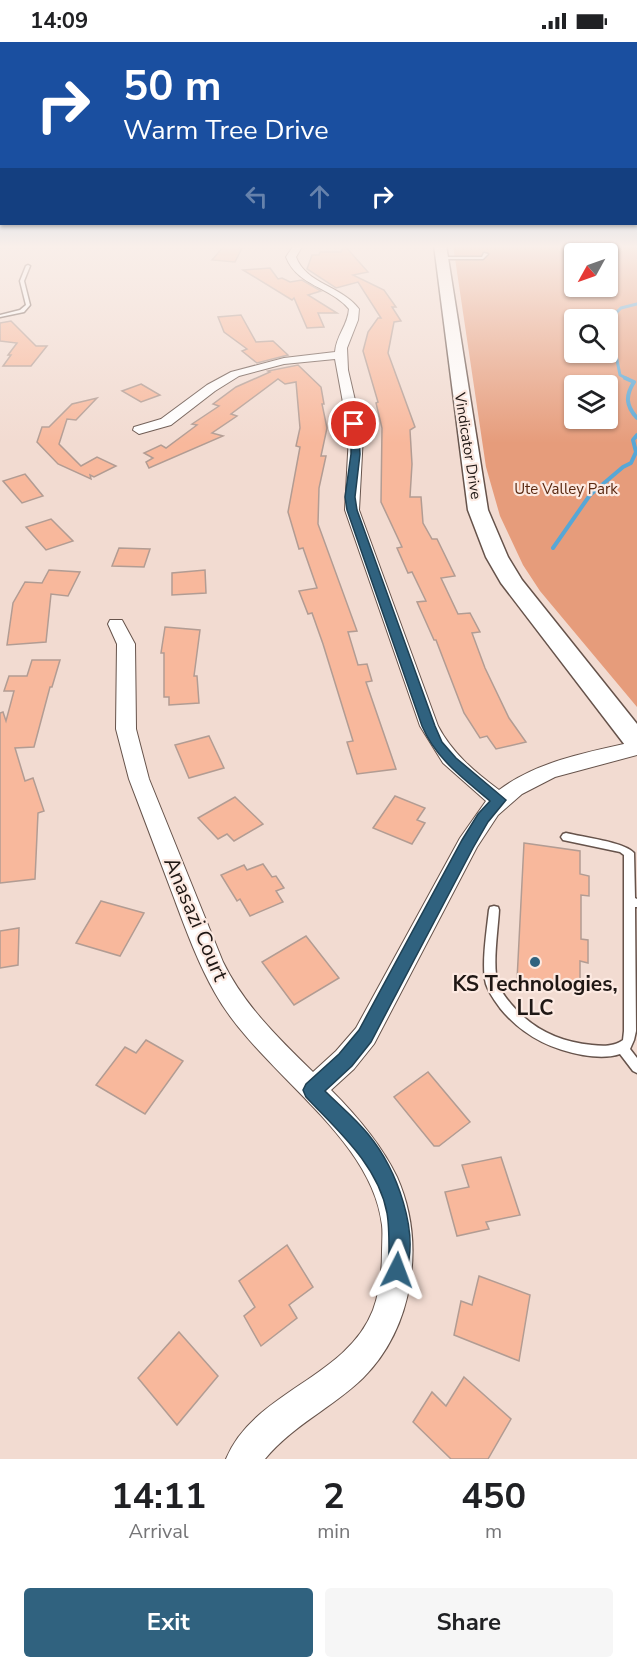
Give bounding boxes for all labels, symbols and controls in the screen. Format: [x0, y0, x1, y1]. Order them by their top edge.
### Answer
text: 14:09 [30, 6, 88, 36]
text: 50 m [123, 58, 222, 115]
icon: right [24, 66, 102, 144]
text: Warm Tree Drive [123, 112, 329, 149]
icon: left [240, 180, 273, 213]
icon: ahead [303, 180, 336, 213]
icon: right [366, 180, 399, 213]
north arrow [564, 243, 618, 297]
map controls [564, 243, 618, 429]
button: search [564, 309, 618, 363]
button: layers [564, 375, 618, 429]
street label: Vindicator Drive [450, 390, 486, 501]
pin [328, 398, 379, 449]
icon: arrive [337, 407, 370, 440]
park label: Ute Valley Park [514, 479, 618, 499]
street label: Anasazi Court [157, 853, 235, 986]
marker: KS Technologies, LLC [528, 955, 542, 969]
place label: KS Technologies, LLC [452, 970, 618, 1022]
position arrow [365, 1238, 429, 1302]
text: 14:11 [111, 1472, 206, 1521]
text: 2 [323, 1472, 345, 1521]
text: 450 [461, 1472, 526, 1521]
text: Arrival [129, 1518, 189, 1545]
text: min [317, 1518, 350, 1545]
text: m [485, 1518, 502, 1545]
button: Exit [24, 1588, 313, 1657]
button: Share [325, 1588, 613, 1657]

